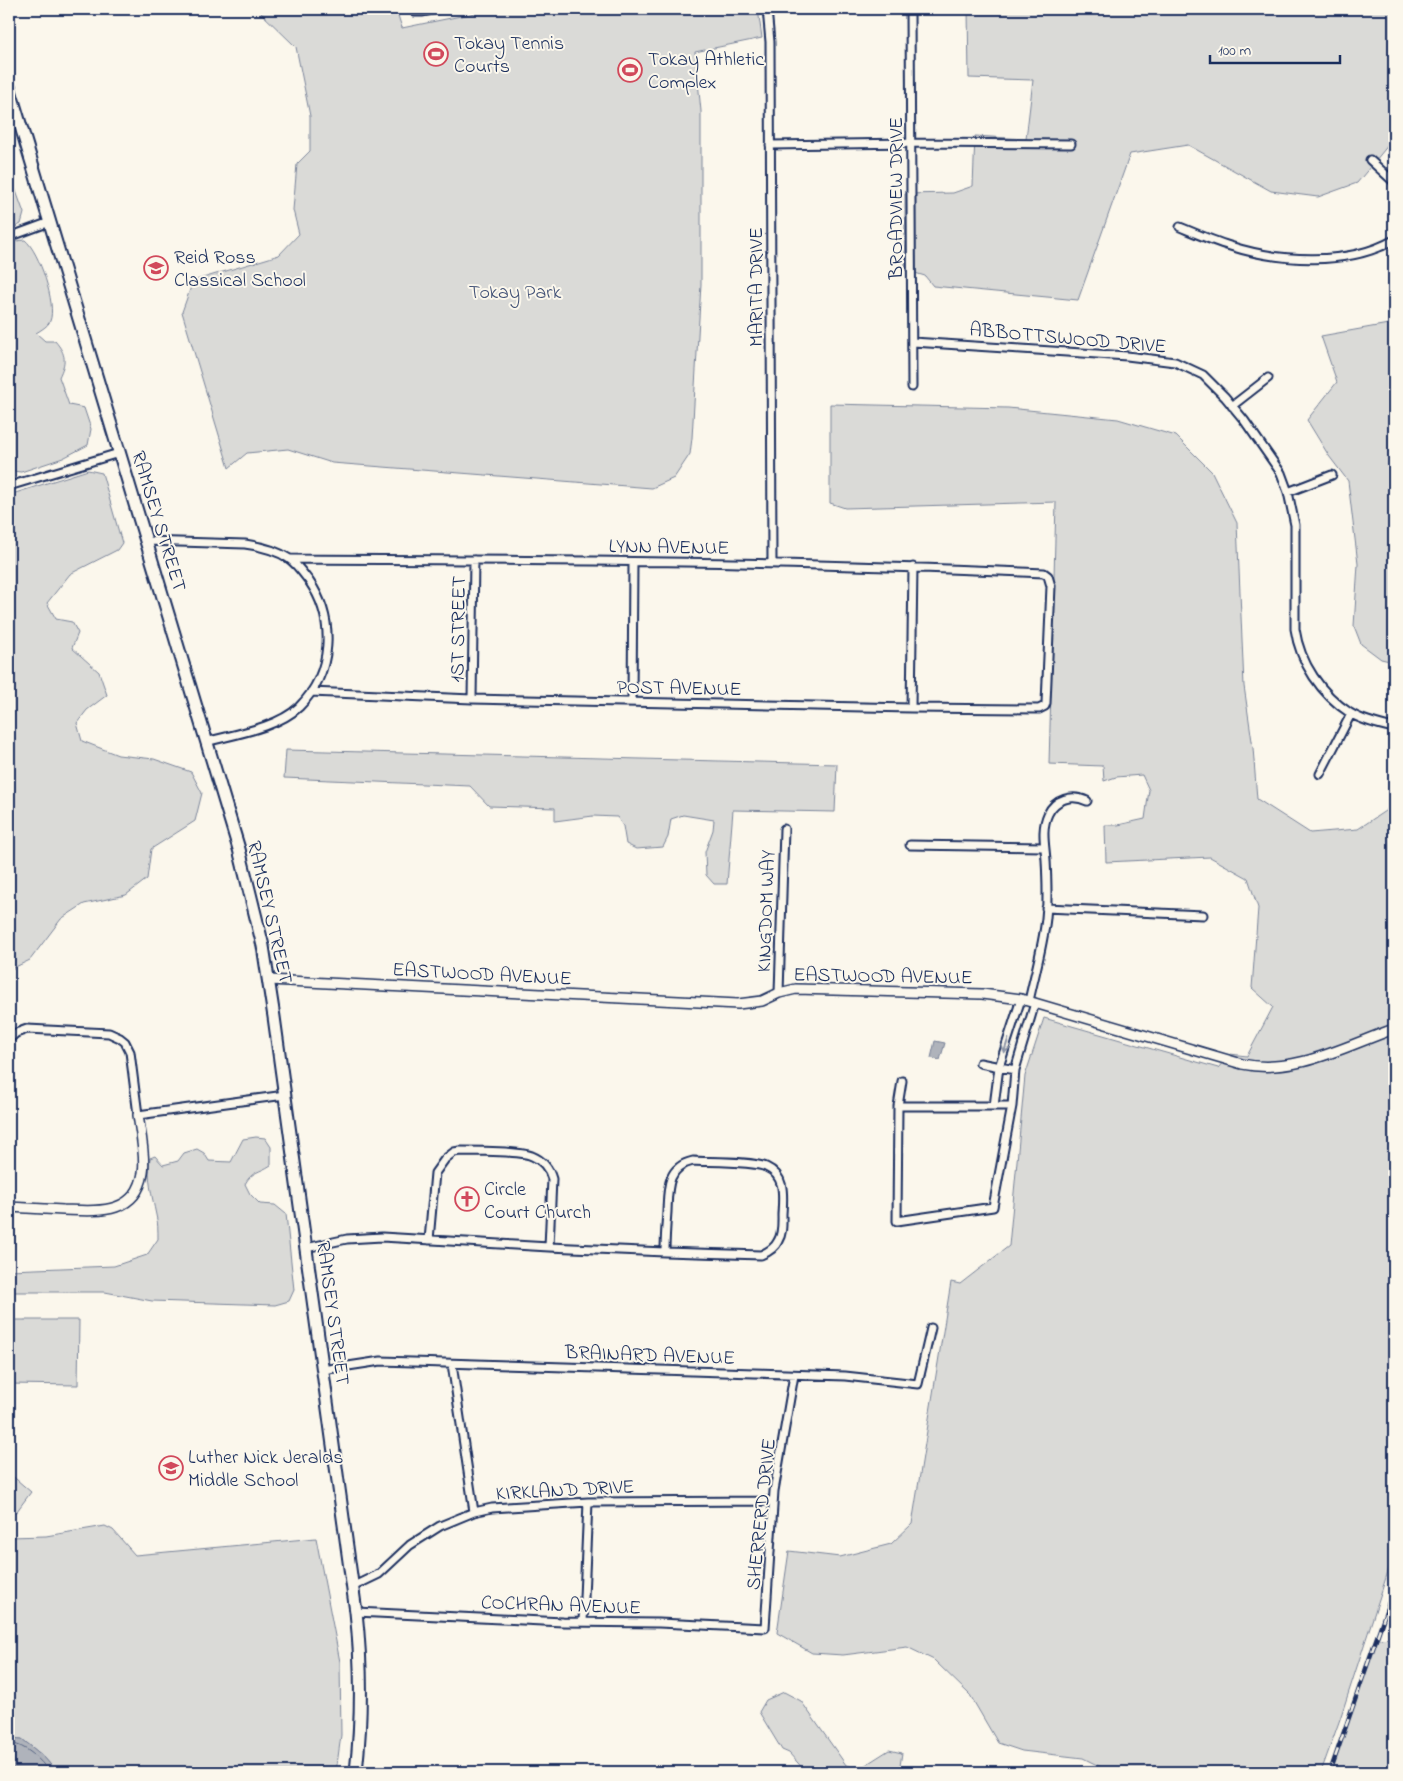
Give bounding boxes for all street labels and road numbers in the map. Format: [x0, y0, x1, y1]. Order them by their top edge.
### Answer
street label: BROADVIEW DRIVE [883, 117, 912, 280]
street label: MARITA DRIVE [743, 227, 772, 347]
street label: ABBOTTSWOOD DRIVE [968, 316, 1167, 363]
street label: RAMSEY STREET [122, 448, 193, 596]
street label: LYNN AVENUE [608, 533, 730, 564]
street label: 1ST STREET [444, 575, 475, 683]
street label: POST AVENUE [616, 674, 742, 705]
street label: RAMSEY STREET [238, 838, 299, 987]
street label: KINGDOM WAY [751, 849, 784, 973]
street label: EASTWOOD AVENUE [391, 956, 572, 995]
street label: EASTWOOD AVENUE [793, 961, 973, 994]
street label: RAMSEY STREET [307, 1239, 356, 1388]
street label: BRAINARD AVENUE [563, 1339, 735, 1374]
street label: SHERRERD DRIVE [740, 1437, 785, 1592]
street label: KIRKLAND DRIVE [495, 1473, 635, 1510]
street label: COCHRAN AVENUE [480, 1589, 641, 1624]

